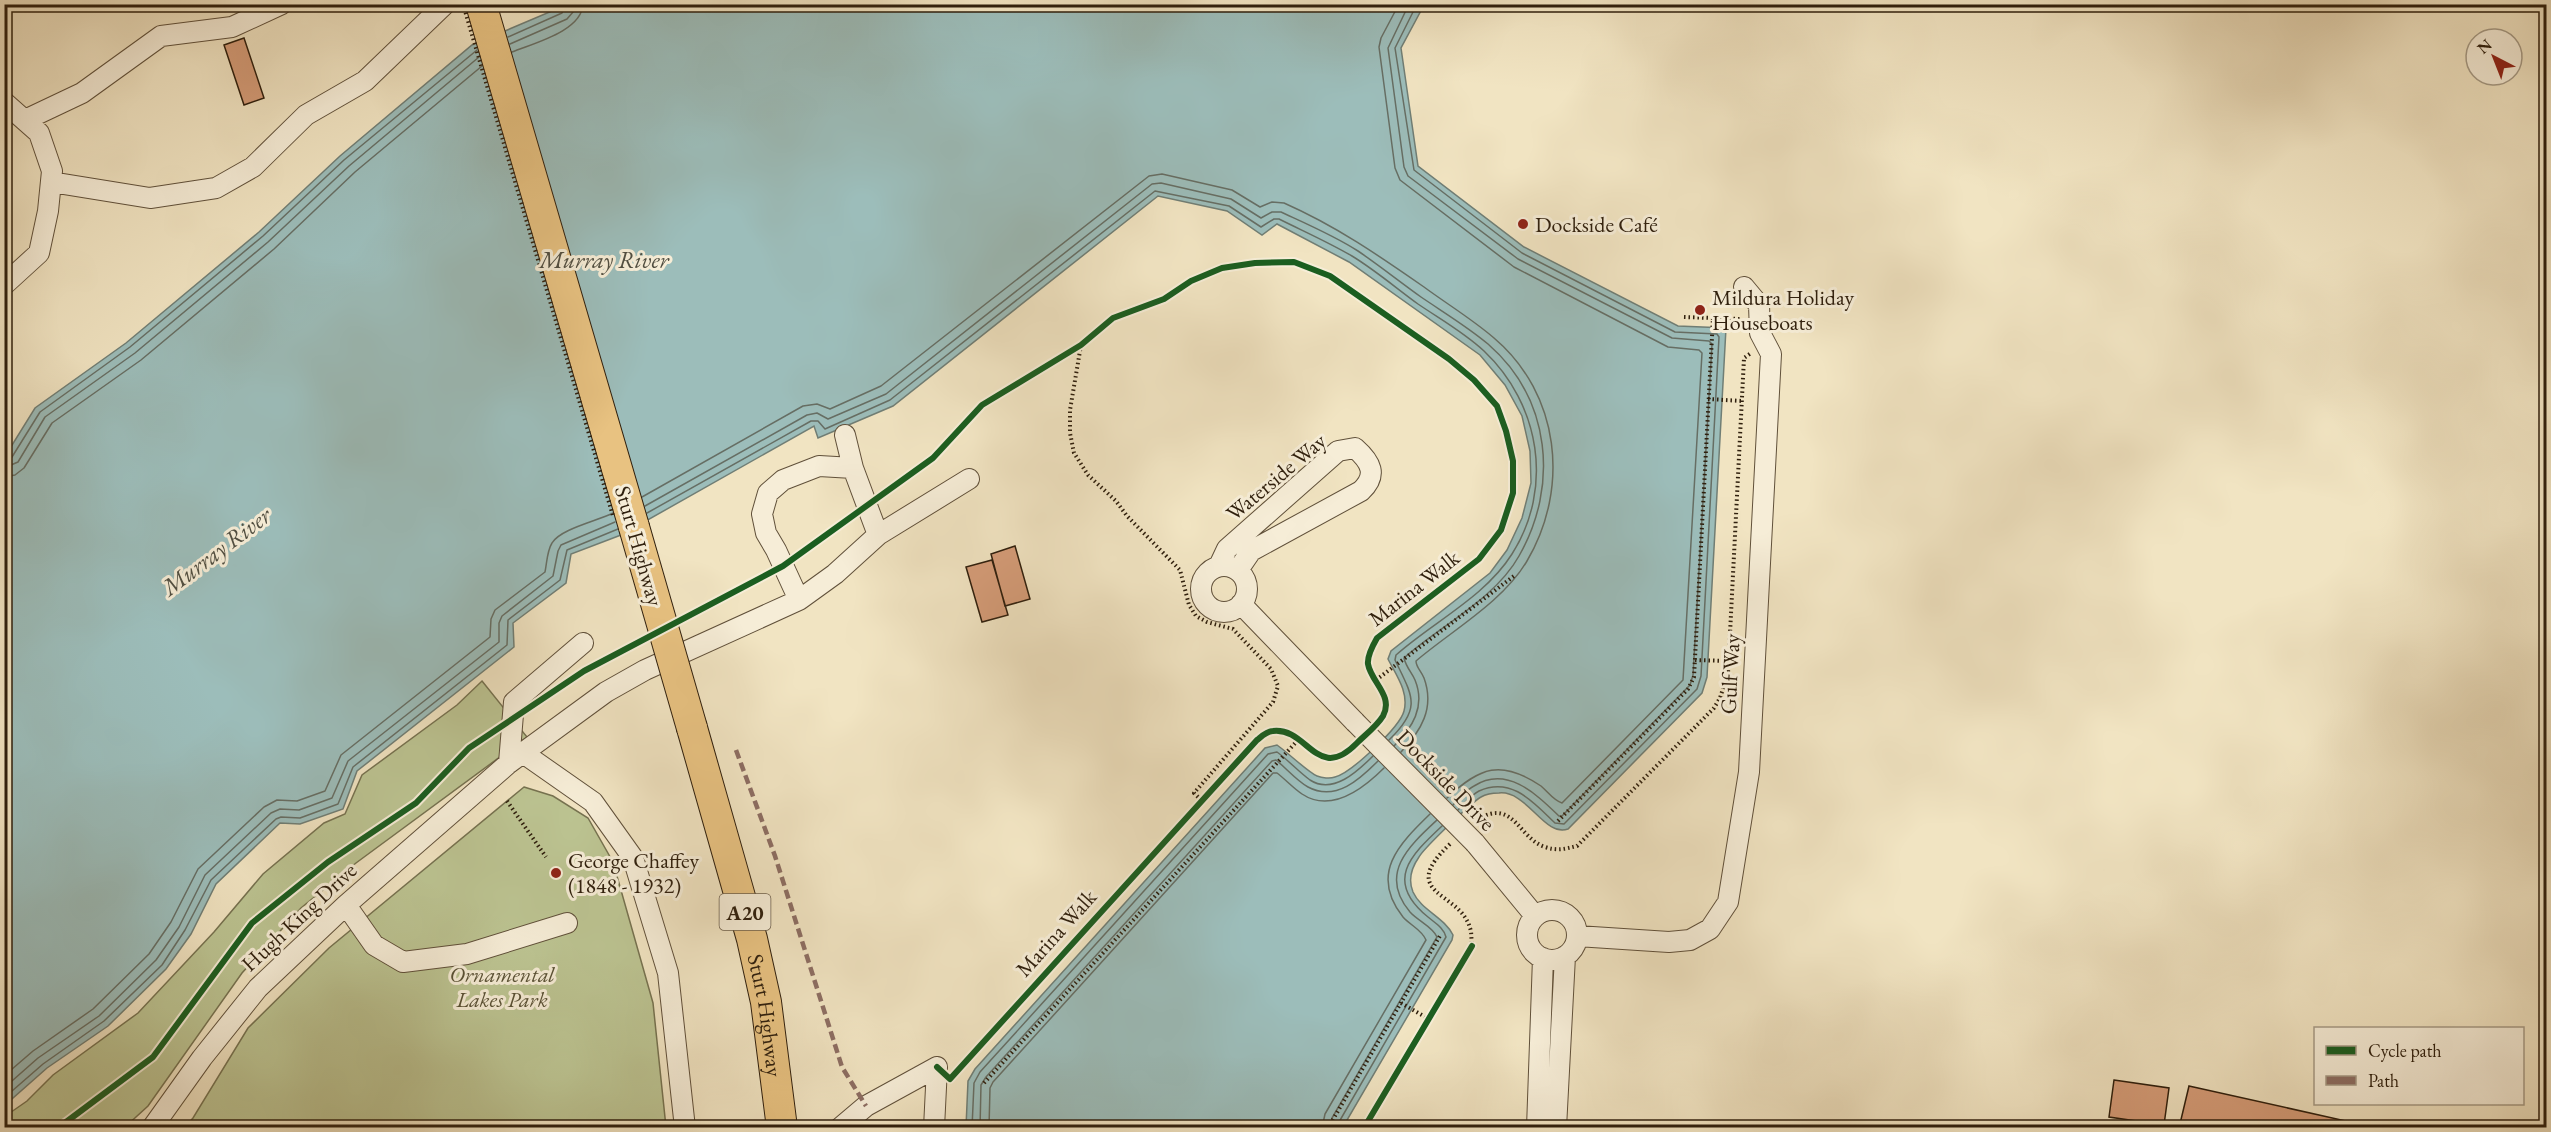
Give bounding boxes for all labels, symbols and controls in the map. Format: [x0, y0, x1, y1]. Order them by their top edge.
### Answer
north arrow [2464, 27, 2524, 87]
text: N [2472, 34, 2496, 58]
place label: Dockside Café [1535, 210, 1658, 239]
marker: Dockside Café [1516, 217, 1530, 231]
water label: Murray River [537, 244, 671, 275]
place label: Mildura Holiday Houseboats [1712, 283, 1854, 337]
marker: Mildura Holiday Houseboats [1693, 303, 1707, 317]
street label: Waterside Way [1220, 426, 1332, 527]
street label: Sturt Highway [608, 482, 670, 610]
water label: Murray River [153, 499, 278, 604]
street label: Marina Walk [1363, 543, 1466, 633]
street label: Gulf Way [1713, 633, 1747, 715]
street label: Dockside Drive [1390, 723, 1502, 837]
place label: George Chaffey (1848 - 1932) [568, 846, 700, 900]
street label: Hugh King Drive [235, 856, 363, 978]
marker: George Chaffey (1848 - 1932) [549, 866, 563, 880]
street label: Marina Walk [1009, 883, 1103, 983]
road number: A20 [720, 894, 771, 930]
street label: Sturt Highway [741, 951, 790, 1079]
park label: Ornamental Lakes Park [449, 960, 555, 1014]
legend [2314, 1027, 2524, 1105]
text: Cycle path [2368, 1039, 2442, 1062]
text: Path [2368, 1069, 2399, 1092]

